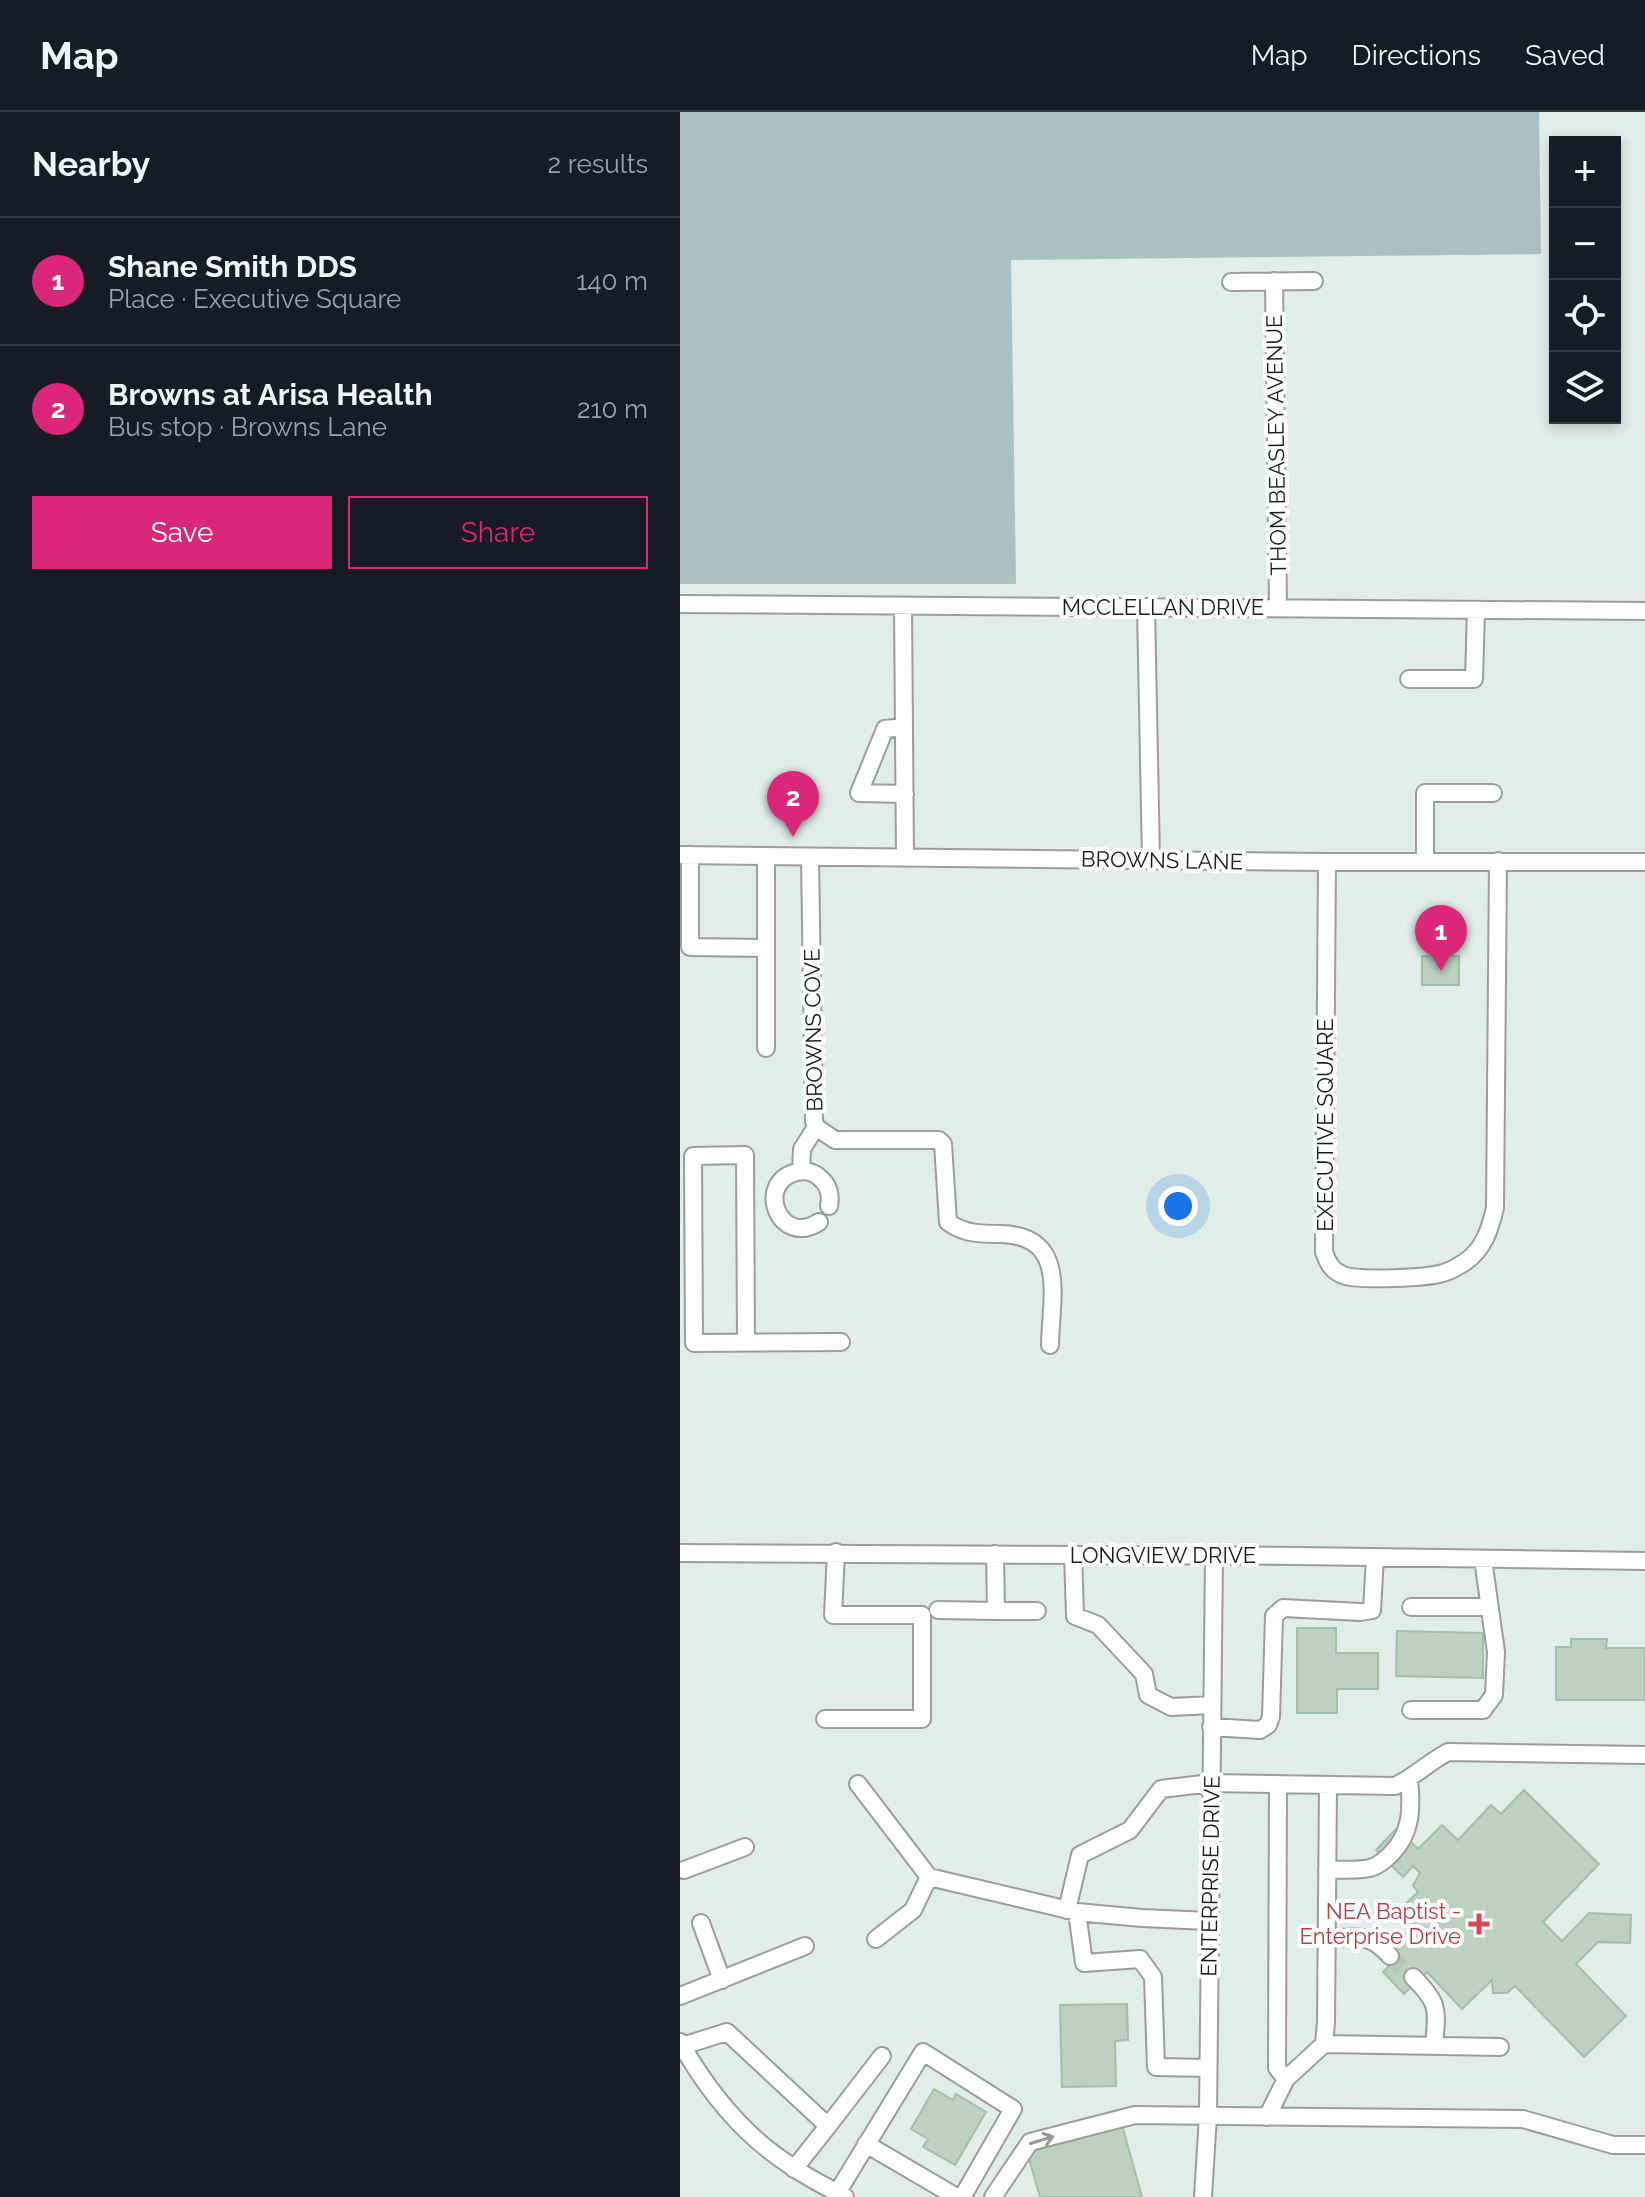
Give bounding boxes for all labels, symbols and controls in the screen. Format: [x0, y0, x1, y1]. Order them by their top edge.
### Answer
text: Map [40, 33, 119, 78]
text: Map [1251, 39, 1308, 72]
text: Directions [1352, 39, 1481, 72]
text: Saved [1525, 39, 1605, 72]
map controls [1549, 136, 1621, 424]
button: + [1549, 136, 1621, 208]
text: Nearby [32, 144, 150, 184]
text: 2 results [548, 149, 648, 179]
button: − [1549, 208, 1621, 280]
text: Shane Smith DDS [108, 249, 357, 284]
text: 1 [52, 266, 64, 296]
text: 140 m [576, 266, 648, 296]
button: locate [1549, 280, 1621, 352]
text: Place · Executive Square [108, 284, 401, 314]
street label: THOM BEASLEY AVENUE [1261, 314, 1291, 576]
button: layers [1549, 352, 1621, 424]
text: Browns at Arisa Health [108, 377, 433, 412]
text: 2 [51, 394, 65, 424]
text: 210 m [577, 394, 648, 424]
text: Bus stop · Browns Lane [108, 412, 387, 442]
button: Save [32, 496, 332, 569]
button: Share [348, 496, 648, 569]
street label: MCCLELLAN DRIVE [1062, 594, 1264, 620]
pin: 2 [767, 771, 819, 837]
street label: BROWNS LANE [1081, 846, 1243, 874]
pin: 1 [1415, 905, 1467, 971]
street label: BROWNS COVE [799, 948, 827, 1112]
street label: EXECUTIVE SQUARE [1312, 1018, 1338, 1232]
your location [1158, 1186, 1198, 1226]
street label: LONGVIEW DRIVE [1070, 1542, 1256, 1568]
street label: ENTERPRISE DRIVE [1195, 1775, 1225, 1977]
place label: NEA Baptist - Enterprise Drive [1299, 1898, 1461, 1949]
marker: NEA Baptist - Enterprise Drive [1468, 1913, 1490, 1935]
one-way arrow [1029, 2132, 1054, 2146]

